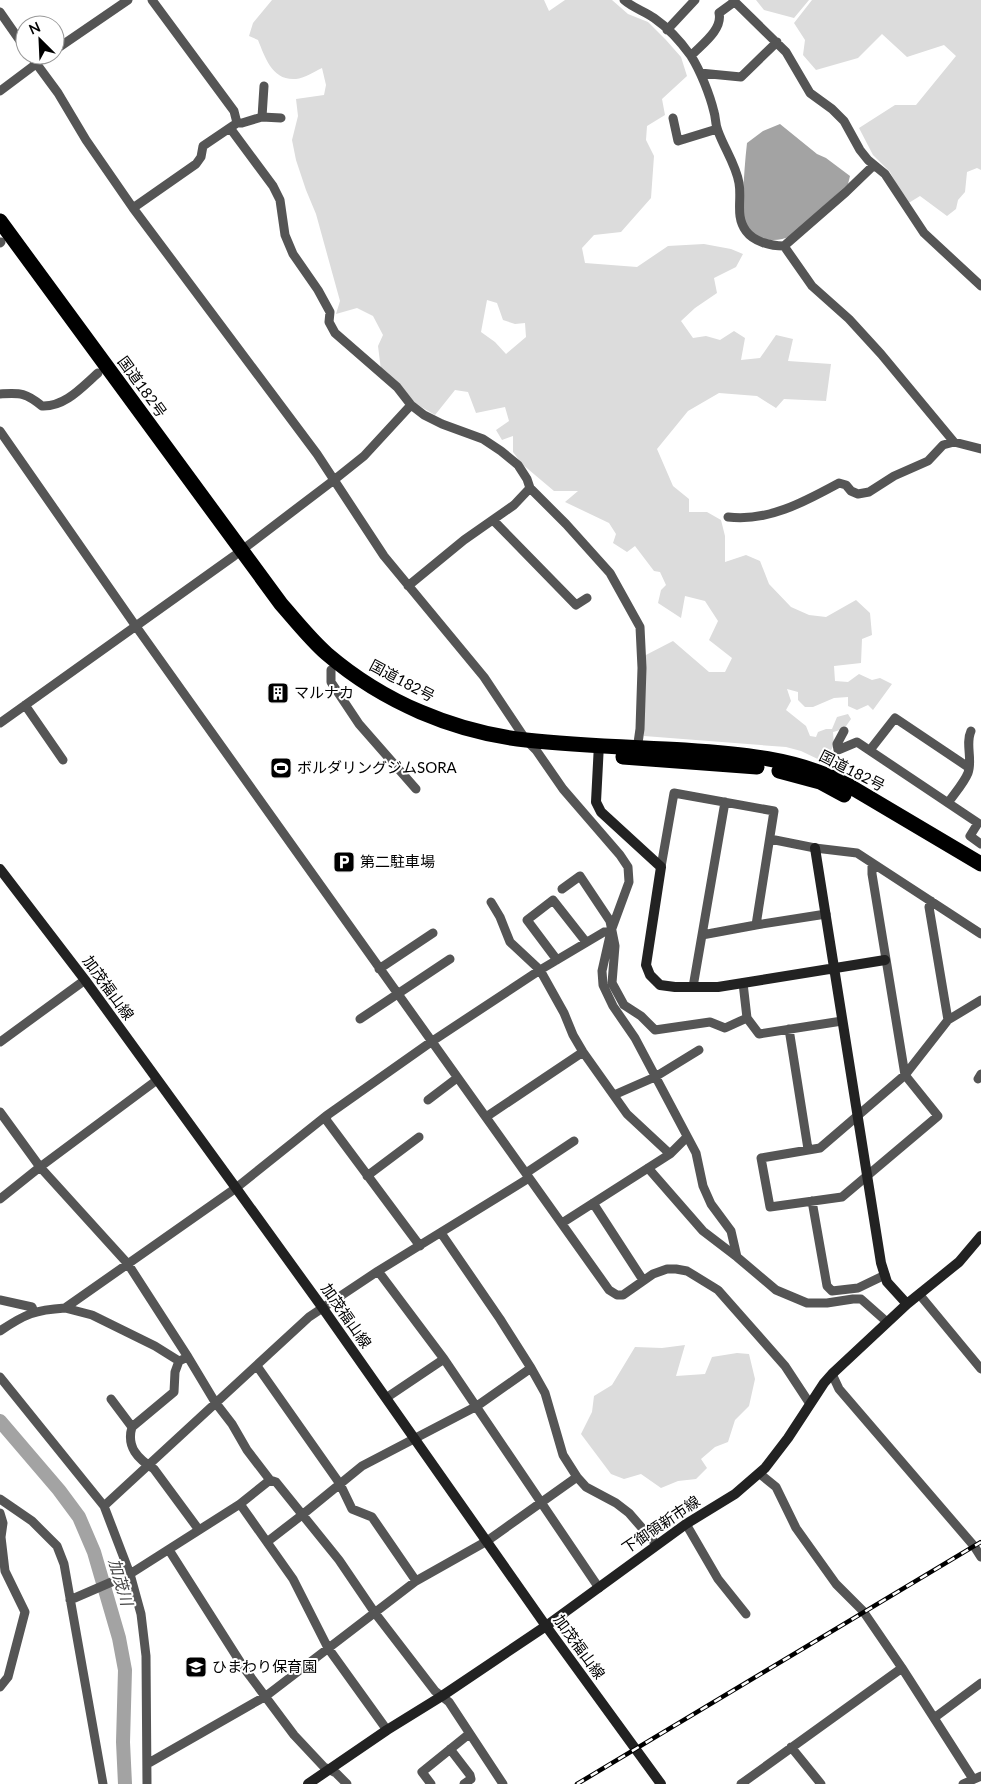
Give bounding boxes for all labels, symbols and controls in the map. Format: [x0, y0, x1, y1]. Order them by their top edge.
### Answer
north arrow [15, 15, 65, 65]
text: N [26, 18, 43, 38]
street label: 国道182号 [115, 352, 171, 420]
street label: 国道182号 [367, 655, 438, 705]
building icon: マルナカ [266, 681, 290, 705]
place label: マルナカ [294, 683, 354, 701]
street label: 国道182号 [817, 746, 888, 794]
sports icon: ボルダリングジムSORA [269, 756, 293, 780]
place label: ボルダリングジムSORA [297, 758, 458, 776]
parking icon: 第二駐車場 [332, 850, 356, 874]
place label: 第二駐車場 [360, 852, 435, 870]
street label: 加茂福山線 [79, 952, 138, 1023]
street label: 加茂福山線 [318, 1280, 376, 1351]
street label: 下御領新市線 [618, 1492, 703, 1557]
water label: 加茂川 [106, 1556, 138, 1609]
street label: 加茂福山線 [550, 1611, 609, 1682]
school or university icon: ひまわり保育園 [184, 1655, 208, 1679]
place label: ひまわり保育園 [212, 1657, 317, 1675]

